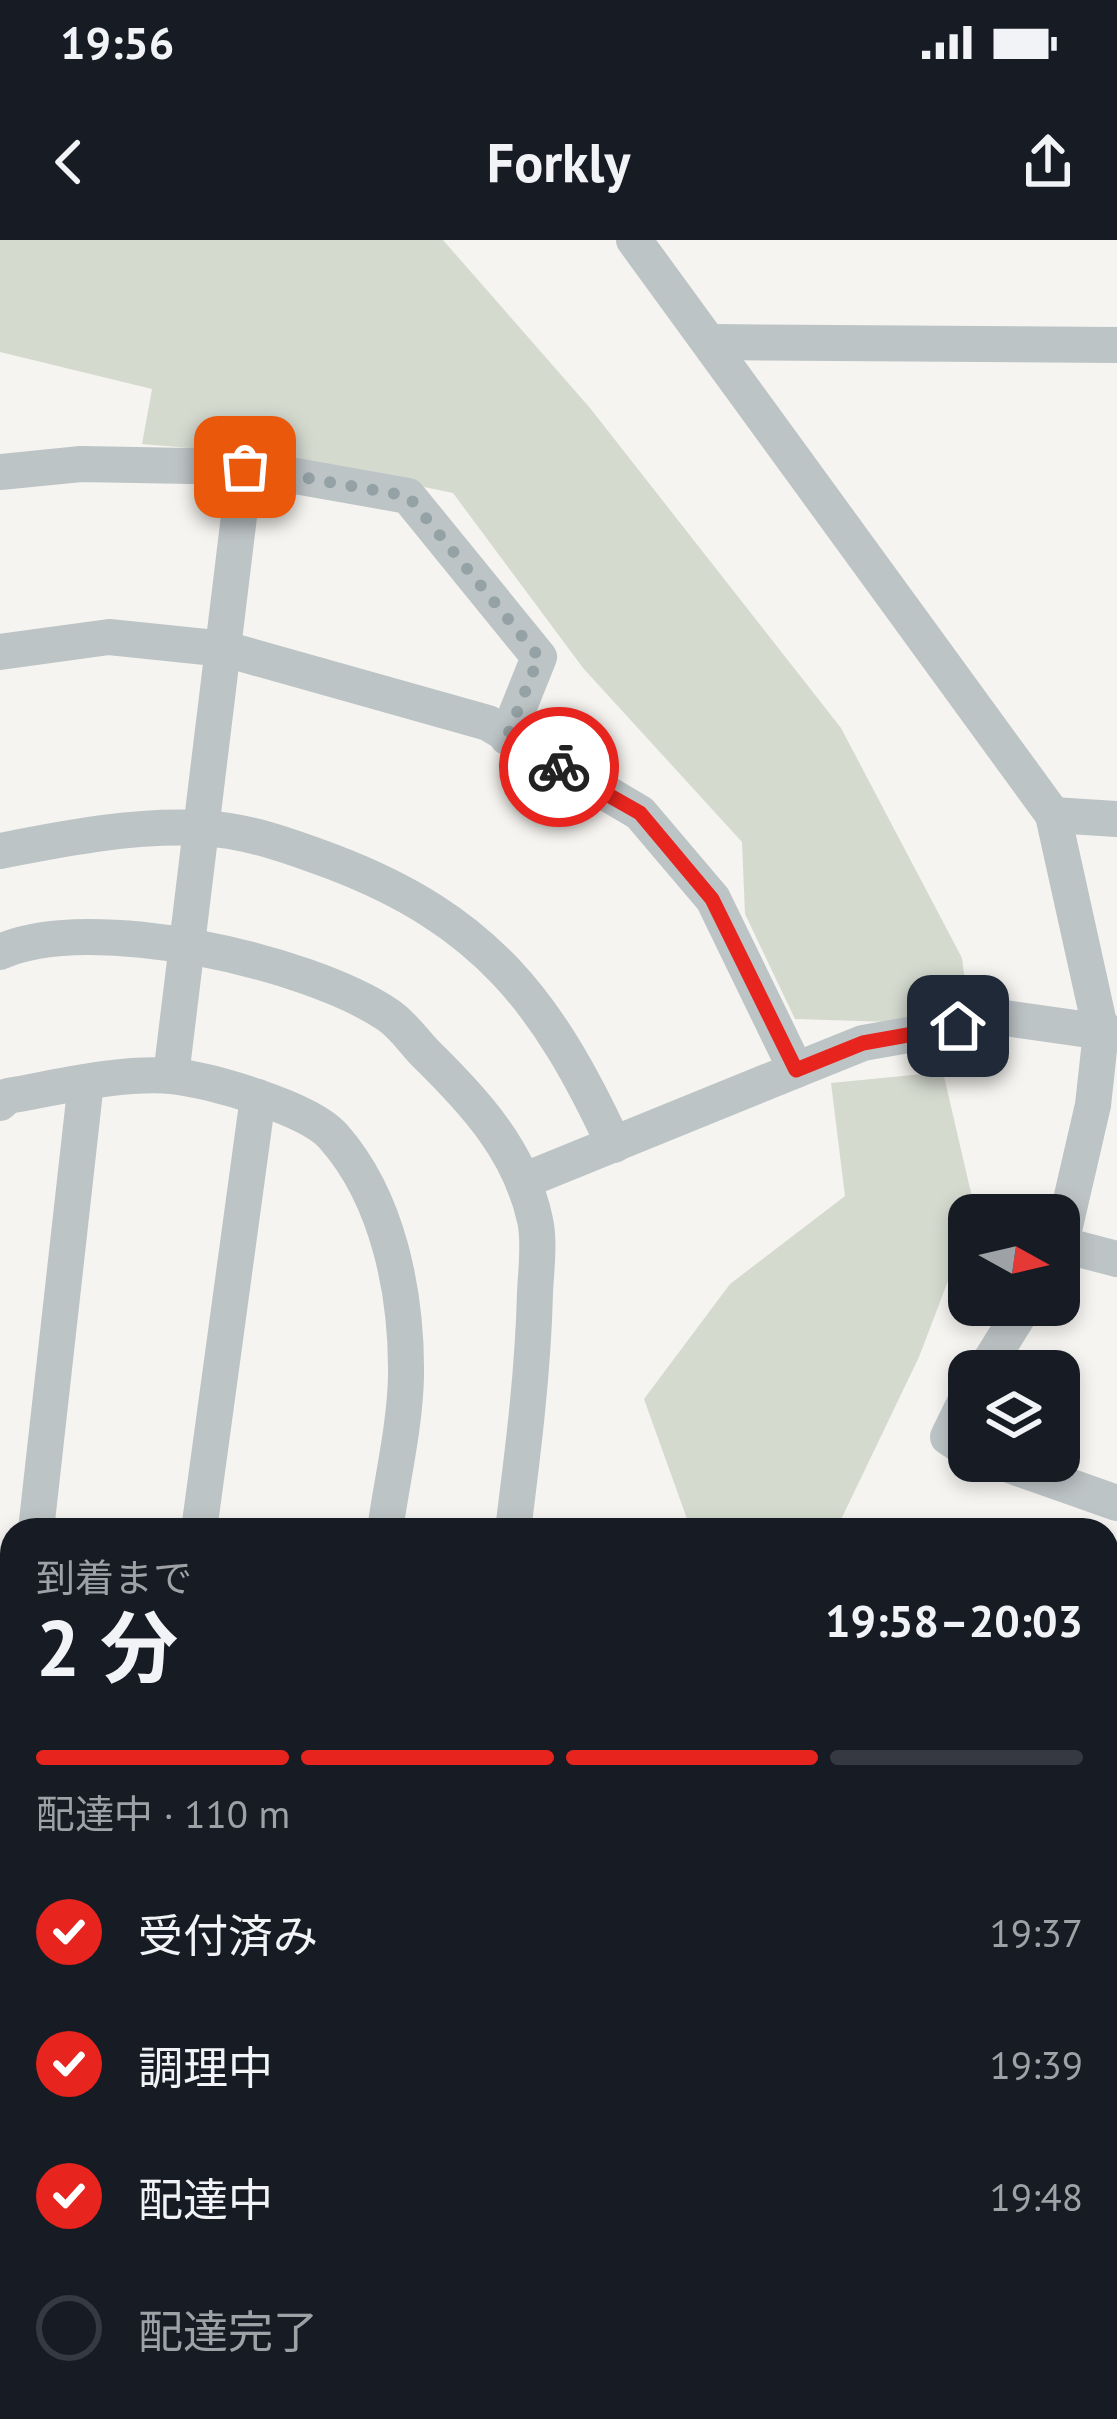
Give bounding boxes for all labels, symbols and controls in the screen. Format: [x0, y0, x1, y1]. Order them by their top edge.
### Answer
text: 19:56 [60, 13, 174, 71]
text: Forkly [487, 127, 630, 197]
icon: back [36, 129, 102, 195]
icon: share [1015, 129, 1081, 195]
pin [194, 416, 296, 518]
icon: bag [212, 434, 278, 500]
courier [499, 707, 619, 827]
icon: bike [526, 734, 592, 800]
pin [907, 975, 1009, 1077]
icon: home [925, 993, 991, 1059]
north arrow [948, 1194, 1080, 1326]
map controls [948, 1194, 1080, 1482]
button: layers [948, 1350, 1080, 1482]
text: 到着まで [36, 1552, 192, 1603]
text: 19:58–20:03 [825, 1591, 1083, 1649]
text: 2 分 [36, 1597, 178, 1698]
text: 配達中 · 110 m [36, 1788, 290, 1839]
icon: check [36, 1899, 102, 1965]
text: 受付済み [138, 1906, 318, 1964]
text: 19:37 [989, 1907, 1083, 1958]
icon: check [36, 2031, 102, 2097]
text: 調理中 [138, 2038, 273, 2096]
text: 19:39 [989, 2039, 1083, 2090]
icon: check [36, 2163, 102, 2229]
text: 配達中 [138, 2170, 273, 2228]
text: 19:48 [989, 2171, 1083, 2222]
text: 配達完了 [138, 2302, 318, 2360]

